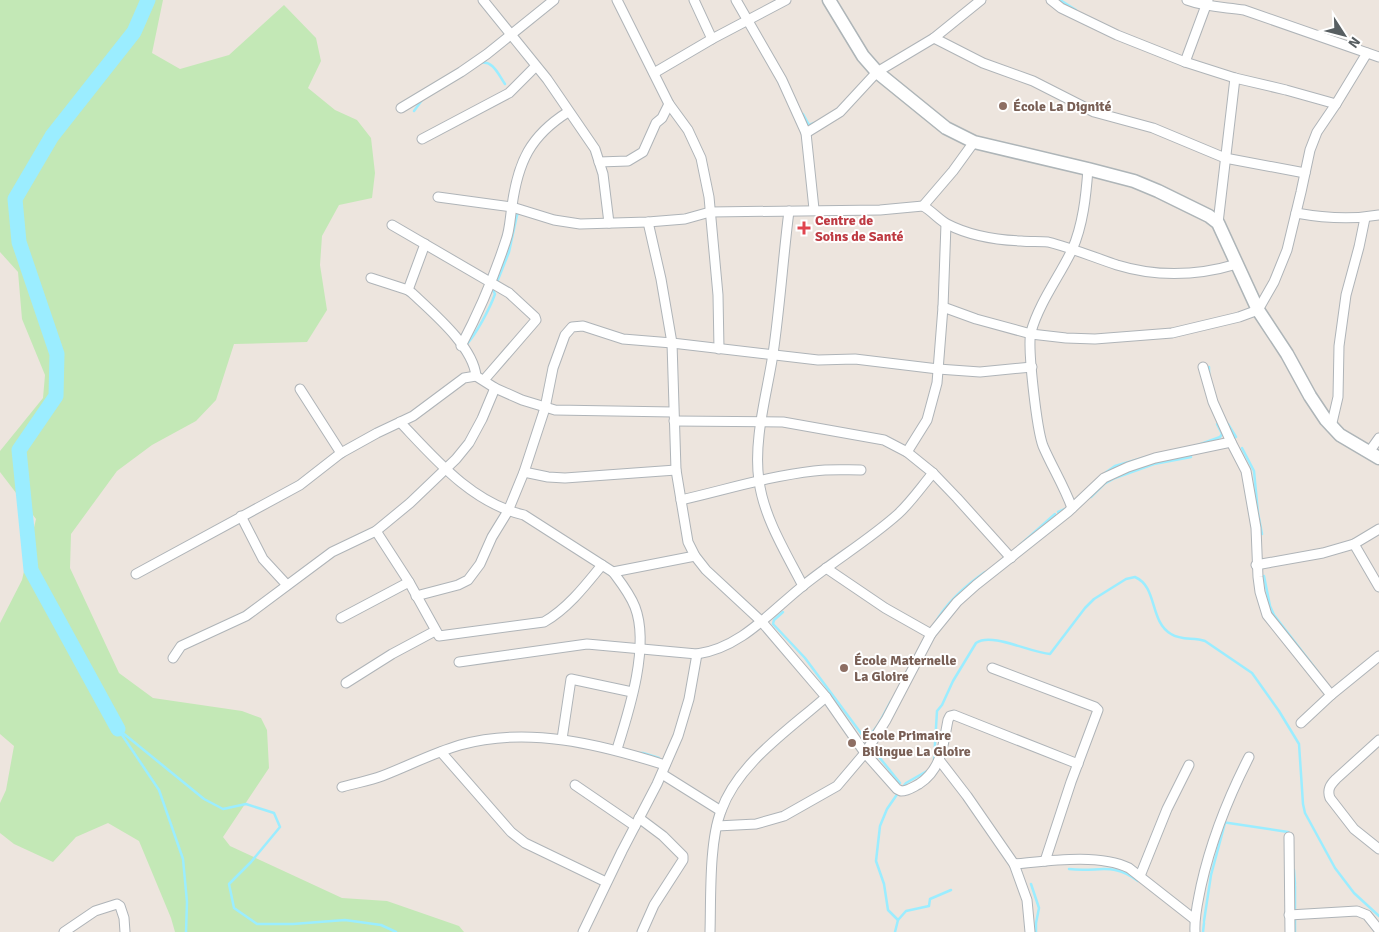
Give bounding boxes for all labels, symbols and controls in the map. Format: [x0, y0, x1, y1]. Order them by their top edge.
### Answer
north arrow [1319, 10, 1369, 60]
text: N [1344, 33, 1364, 51]
place label: École La Dignité [1013, 98, 1111, 115]
marker: École La Dignité [997, 100, 1009, 112]
place label: Centre de Soins de Santé [815, 212, 904, 245]
marker: Centre de Soins de Santé [797, 221, 811, 235]
place label: École Maternelle La Gloire [854, 652, 956, 685]
marker: École Maternelle La Gloire [838, 662, 850, 674]
place label: École Primaire Bilingue La Gloire [862, 727, 971, 760]
marker: École Primaire Bilingue La Gloire [846, 737, 858, 749]

